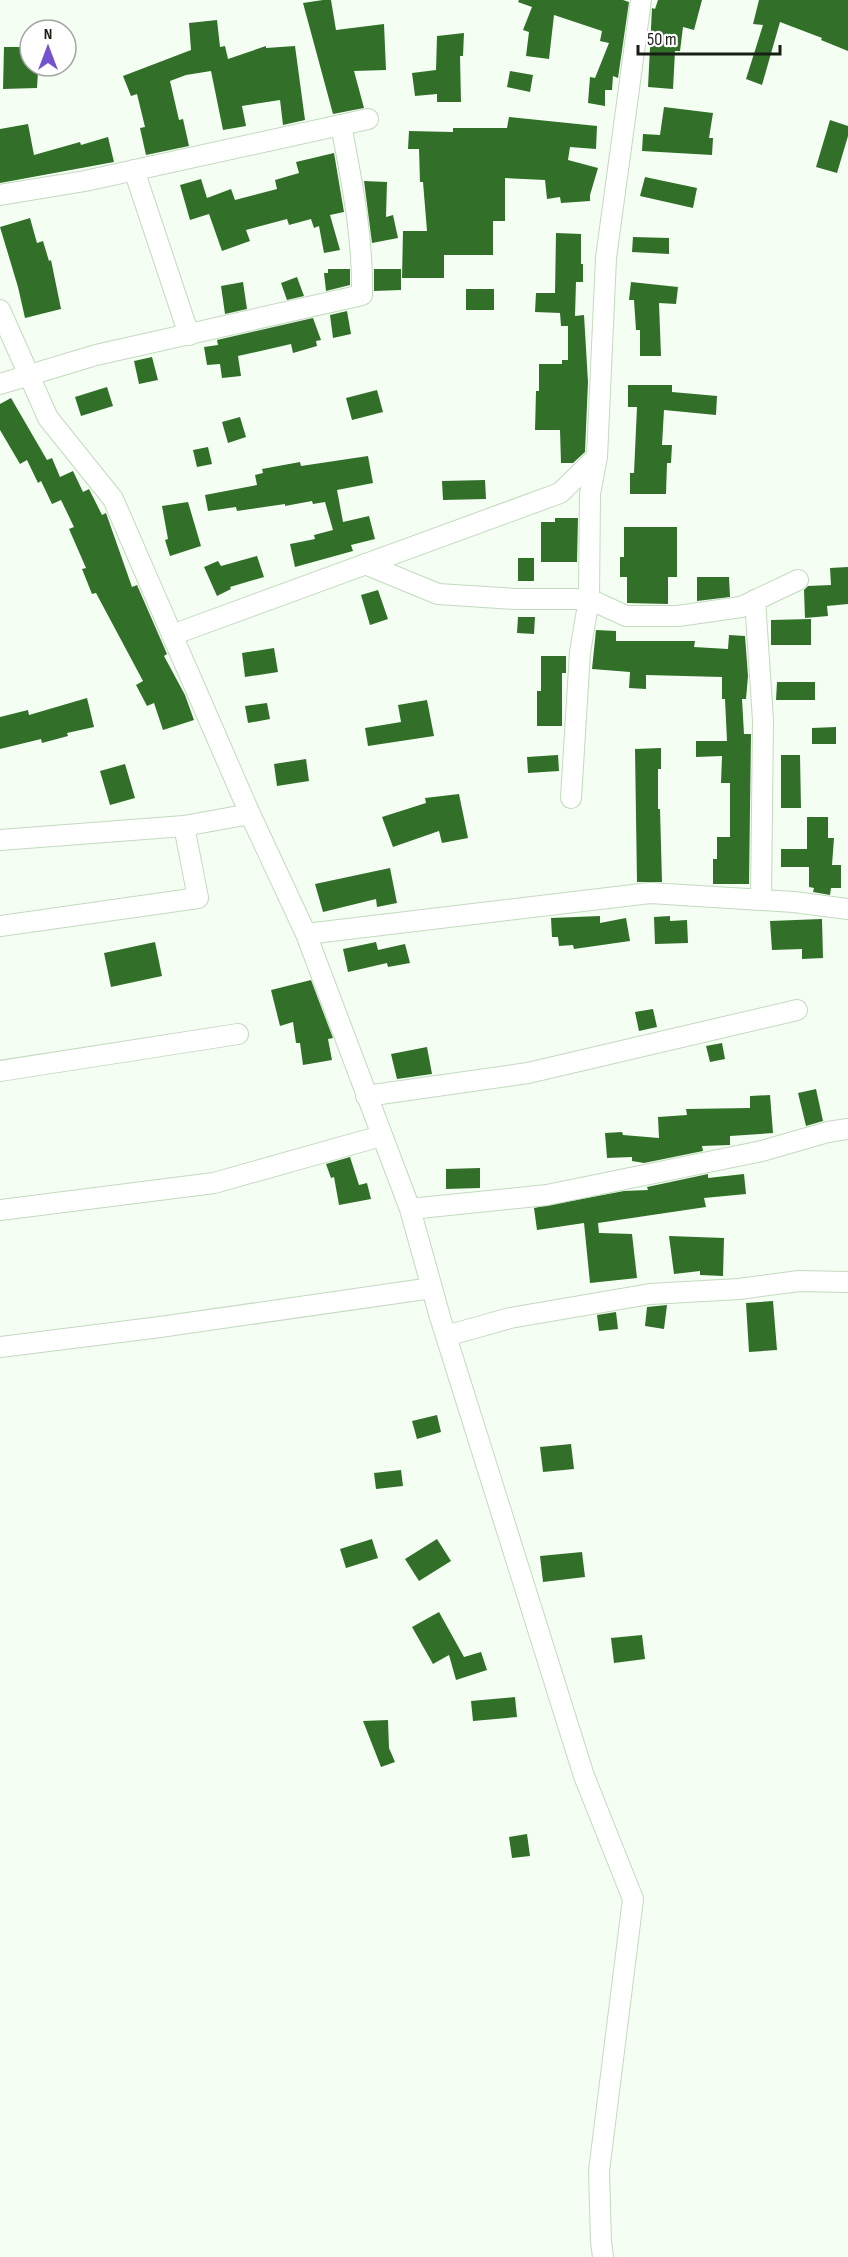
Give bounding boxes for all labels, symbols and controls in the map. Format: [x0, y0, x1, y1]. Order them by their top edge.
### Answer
north arrow [18, 18, 78, 78]
scale bar [638, 18, 780, 56]
text: N [44, 25, 52, 44]
text: 50 m [647, 29, 677, 50]

